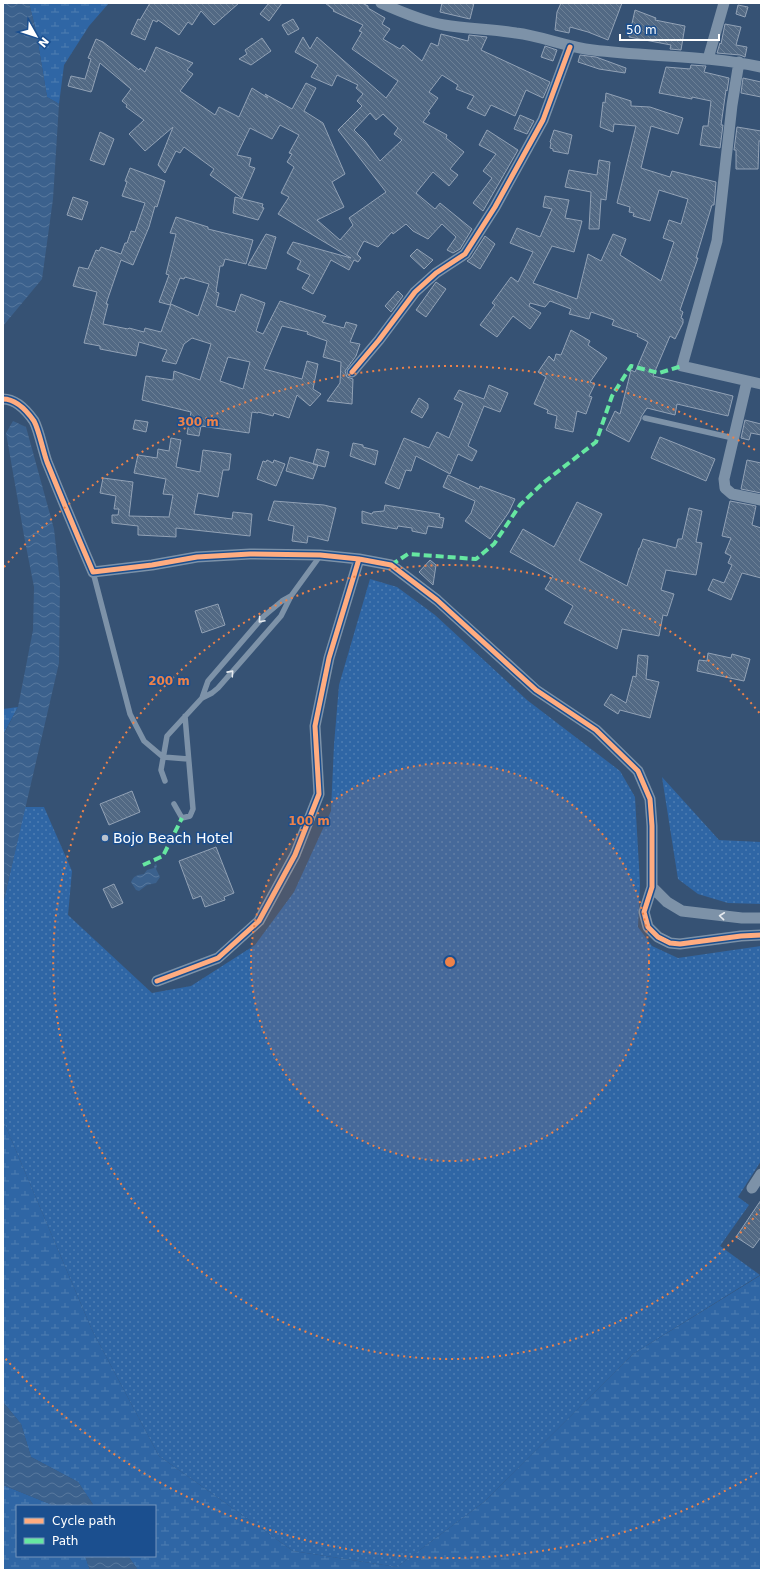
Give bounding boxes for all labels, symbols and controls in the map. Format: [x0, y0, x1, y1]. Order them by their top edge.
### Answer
north arrow [16, 16, 56, 56]
scale bar [620, 16, 719, 42]
text: 50 m [626, 23, 657, 37]
text: N [35, 34, 51, 50]
text: 300 m [177, 415, 219, 429]
one-way arrow [258, 615, 265, 623]
one-way arrow [227, 671, 234, 678]
text: 200 m [148, 674, 190, 688]
text: 100 m [288, 814, 330, 828]
place label: Bojo Beach Hotel [113, 830, 233, 846]
marker: Bojo Beach Hotel [100, 833, 110, 843]
one-way arrow [719, 912, 725, 921]
centre of rings [443, 955, 457, 969]
legend [16, 1505, 156, 1557]
text: Cycle path [52, 1514, 116, 1528]
text: Path [52, 1534, 78, 1548]

